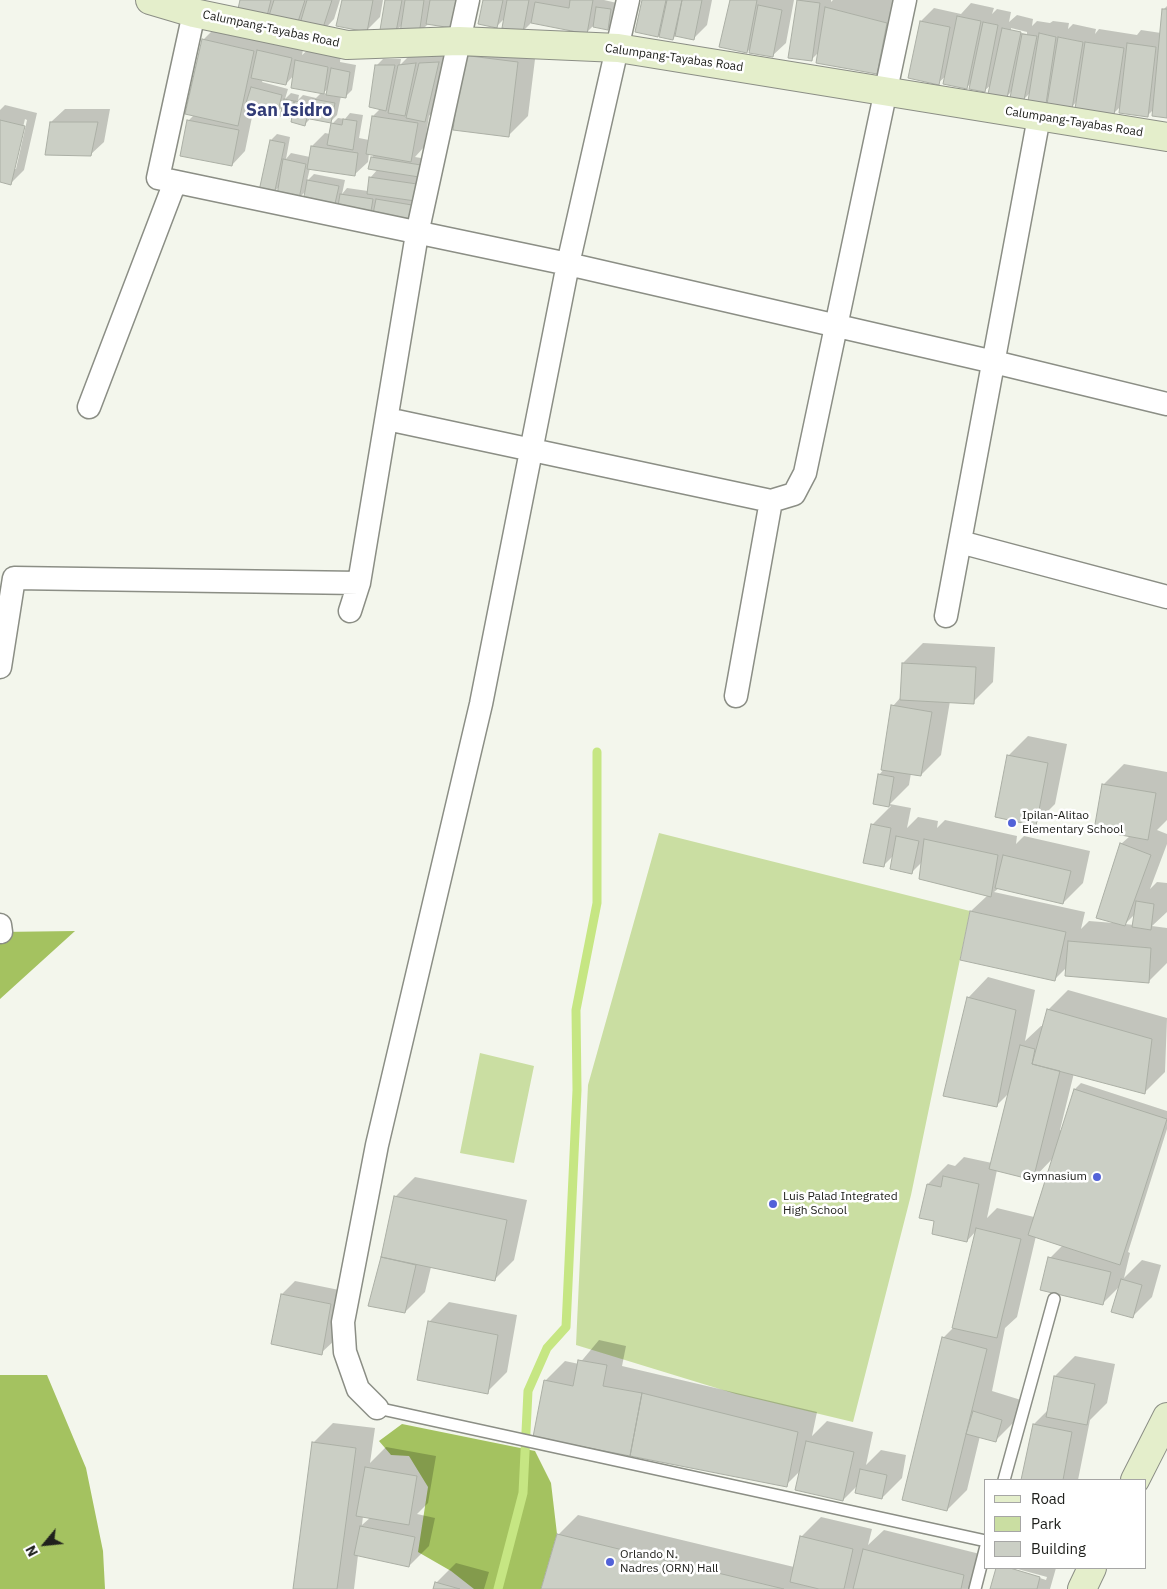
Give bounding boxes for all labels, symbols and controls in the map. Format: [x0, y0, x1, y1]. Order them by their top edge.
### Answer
street label: Calumpang-Tayabas Road [201, 7, 341, 51]
street label: Calumpang-Tayabas Road [604, 41, 744, 75]
district label: San Isidro [246, 100, 332, 122]
street label: Calumpang-Tayabas Road [1004, 104, 1144, 140]
place label: Ipilan-Alitao Elementary School [1022, 809, 1123, 837]
marker: Ipilan-Alitao Elementary School [1006, 817, 1018, 829]
place label: Gymnasium [1023, 1170, 1087, 1184]
marker: Gymnasium [1091, 1171, 1103, 1183]
place label: Luis Palad Integrated High School [783, 1190, 898, 1218]
marker: Luis Palad Integrated High School [767, 1198, 779, 1210]
legend [984, 1479, 1147, 1569]
text: Road [1031, 1489, 1066, 1508]
text: Park [1031, 1514, 1061, 1533]
north arrow [20, 1519, 70, 1569]
text: Building [1031, 1539, 1086, 1558]
text: N [21, 1542, 42, 1560]
place label: Orlando N. Nadres (ORN) Hall [620, 1548, 718, 1576]
marker: Orlando N. Nadres (ORN) Hall [604, 1556, 616, 1568]

